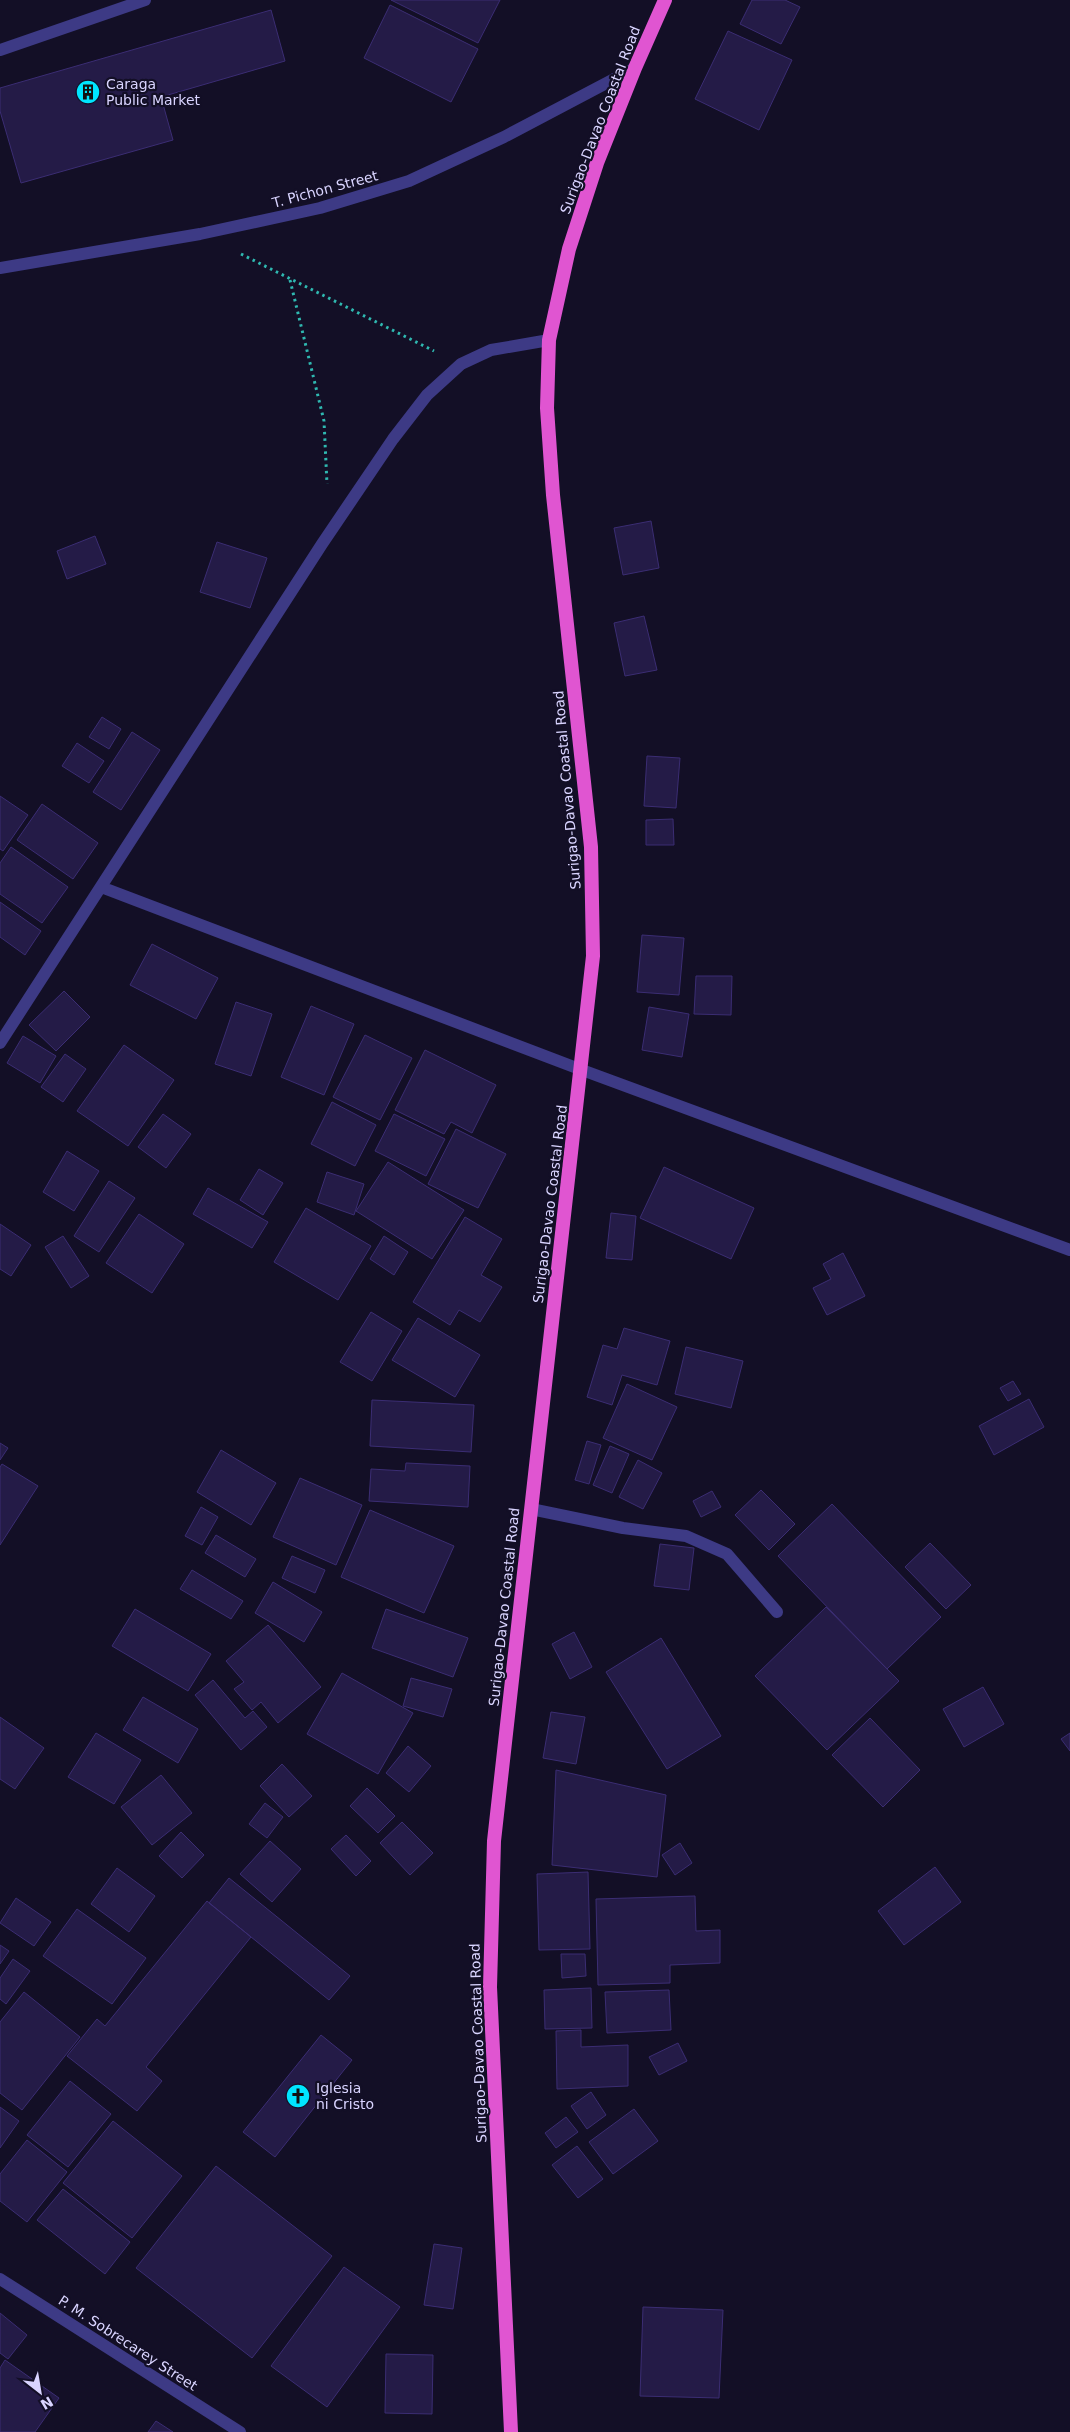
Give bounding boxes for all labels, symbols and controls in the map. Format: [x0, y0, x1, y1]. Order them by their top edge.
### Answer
street label: Surigao-Davao Coastal Road [557, 24, 643, 216]
place label: Caraga Public Market [106, 76, 201, 108]
building icon: Caraga Public Market [75, 79, 101, 105]
street label: T. Pichon Street [269, 167, 380, 211]
street label: Surigao-Davao Coastal Road [550, 690, 584, 890]
street label: Surigao-Davao Coastal Road [530, 1104, 570, 1304]
street label: Surigao-Davao Coastal Road [486, 1507, 522, 1707]
street label: Surigao-Davao Coastal Road [467, 1943, 489, 2143]
place label: Iglesia ni Cristo [316, 2080, 374, 2112]
church icon: Iglesia ni Cristo [285, 2083, 311, 2109]
street label: P. M. Sobrecarey Street [56, 2292, 201, 2394]
north arrow [15, 2367, 65, 2417]
text: N [38, 2393, 56, 2413]

